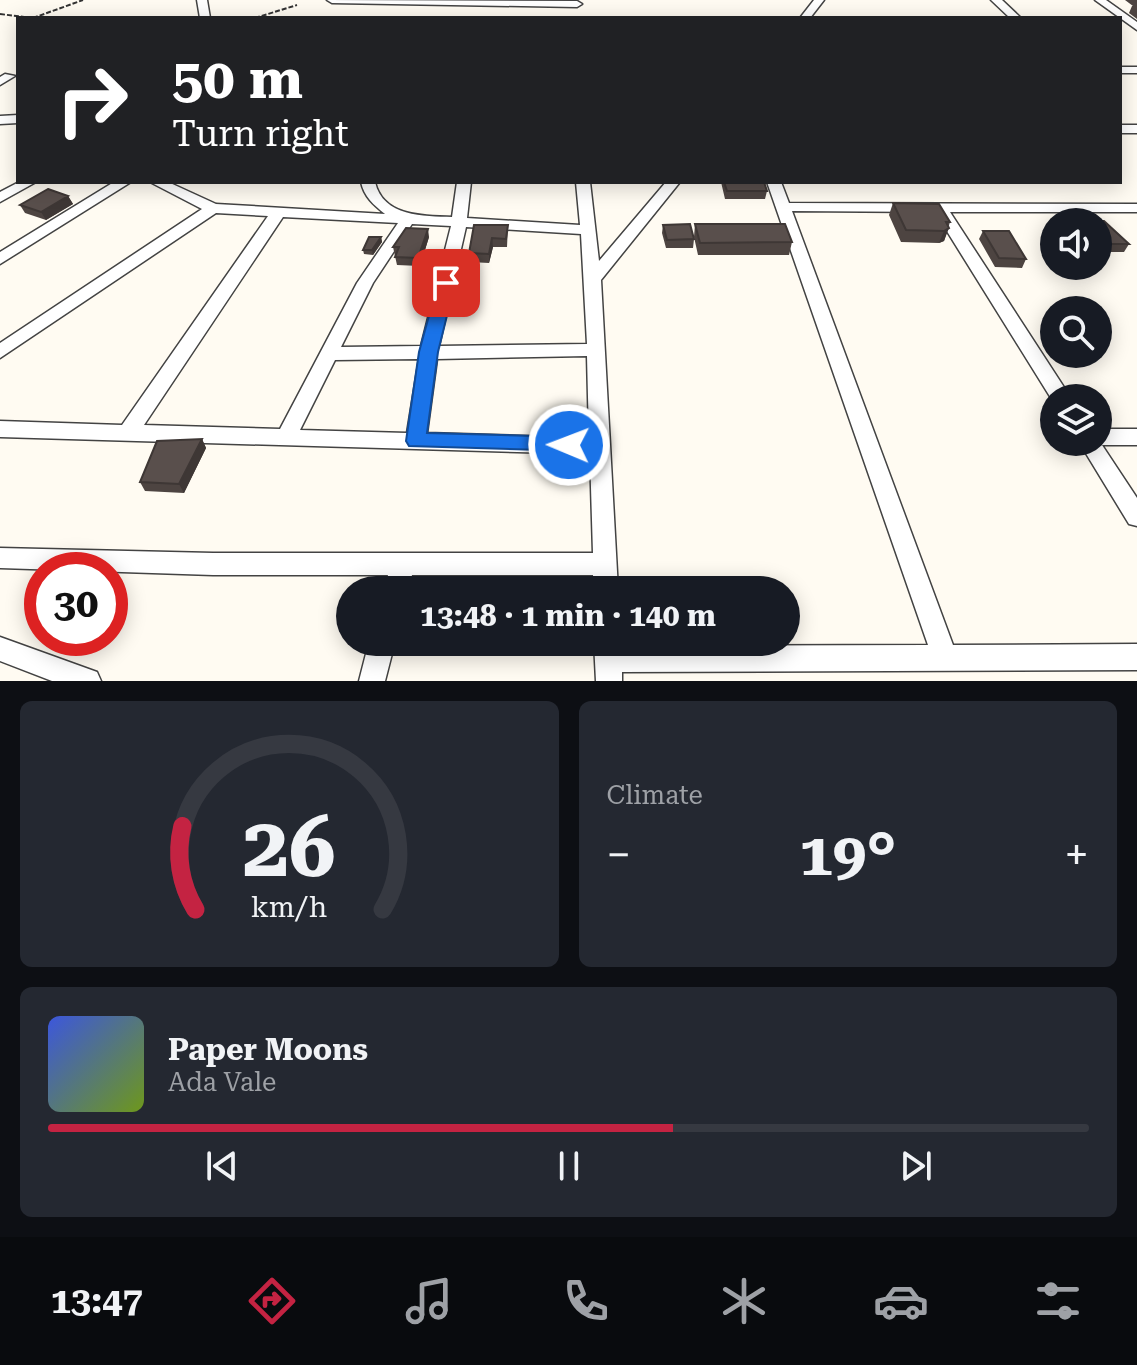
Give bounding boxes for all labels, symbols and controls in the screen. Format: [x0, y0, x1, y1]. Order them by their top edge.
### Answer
text: 50 m [172, 46, 303, 112]
icon: right [40, 48, 144, 152]
text: Turn right [172, 113, 349, 155]
map controls [1040, 208, 1112, 456]
button: sound [1040, 208, 1112, 280]
pin [412, 249, 480, 317]
icon: arrive [424, 261, 468, 305]
button: search [1040, 296, 1112, 368]
button: layers [1040, 384, 1112, 456]
position arrow [527, 403, 611, 487]
speed limit sign: 30 [24, 552, 128, 656]
text: 13:48 · 1 min · 140 m [420, 598, 716, 633]
text: Climate [607, 780, 703, 810]
text: 26 [243, 799, 336, 896]
text: 19° [799, 819, 896, 890]
text: − [607, 829, 631, 881]
text: + [1064, 829, 1089, 881]
text: km/h [251, 890, 328, 924]
text: Paper Moons [168, 1032, 368, 1067]
text: Ada Vale [168, 1067, 276, 1097]
icon: previous [200, 1144, 244, 1188]
icon: pause [547, 1144, 591, 1188]
icon: next [894, 1144, 938, 1188]
icon: directions [244, 1273, 300, 1329]
icon: music [401, 1273, 457, 1329]
icon: phone [558, 1273, 614, 1329]
icon: climate [716, 1273, 772, 1329]
icon: car [873, 1273, 929, 1329]
icon: filters [1030, 1273, 1086, 1329]
text: 13:47 [51, 1280, 143, 1322]

